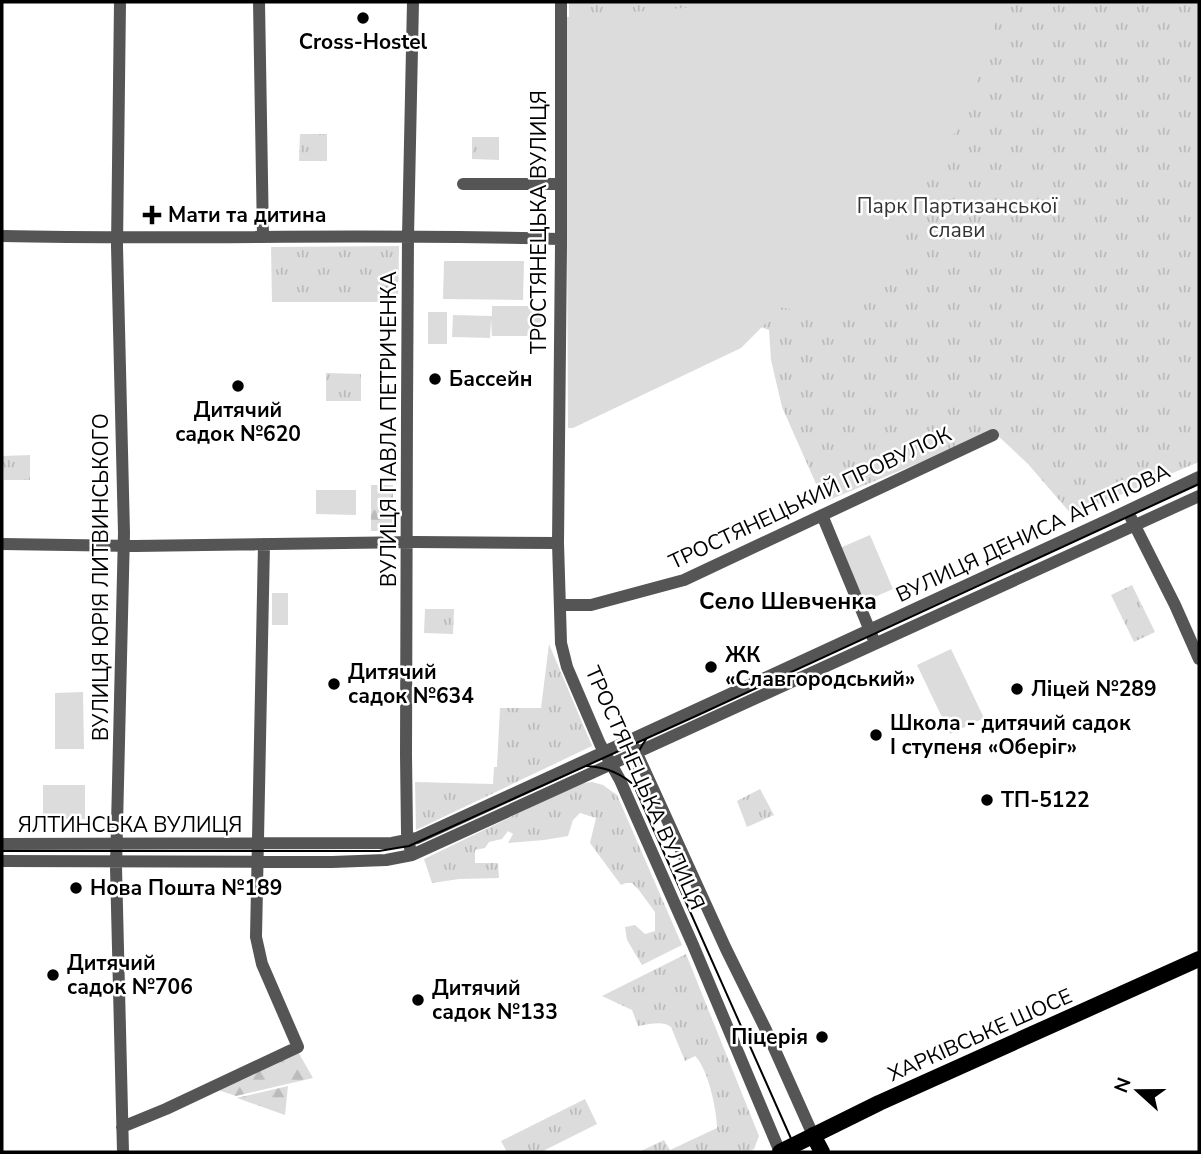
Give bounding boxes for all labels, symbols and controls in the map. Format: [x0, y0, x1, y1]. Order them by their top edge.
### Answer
marker: Cross-Hostel [355, 10, 371, 26]
place label: Cross-Hostel [299, 28, 428, 56]
street label: ТРОСТЯНЕЦЬКА ВУЛИЦЯ [525, 90, 553, 354]
park label: Парк Партизанської слави [857, 192, 1058, 244]
place label: Мати та дитина [168, 201, 327, 229]
marker: Мати та дитина [142, 205, 162, 225]
street label: ВУЛИЦЯ ПАВЛА ПЕТРИЧЕНКА [375, 271, 403, 587]
place label: Бассейн [449, 365, 532, 393]
marker: Бассейн [427, 371, 443, 387]
marker: Дитячий садок №620 [230, 378, 246, 394]
place label: Дитячий садок №620 [175, 396, 301, 448]
street label: ВУЛИЦЯ ЮРІЯ ЛИТВИНСЬКОГО [87, 413, 115, 741]
street label: ТРОСТЯНЕЦЬКИЙ ПРОВУЛОК [664, 420, 956, 576]
street label: ВУЛИЦЯ ДЕНИСА АНТІПОВА [891, 457, 1175, 609]
district label: Село Шевченка [699, 586, 877, 617]
place label: ЖК «Славгородський» [725, 641, 915, 693]
place label: Дитячий садок №634 [348, 658, 474, 710]
marker: ЖК «Славгородський» [703, 659, 719, 675]
street label: ТРОСТЯНЕЦЬКА ВУЛИЦЯ [579, 662, 711, 914]
place label: Ліцей №289 [1031, 675, 1157, 703]
marker: Дитячий садок №634 [326, 676, 342, 692]
marker: Ліцей №289 [1009, 681, 1025, 697]
place label: Школа - дитячий садок І ступеня «Оберіг» [890, 709, 1131, 761]
marker: Школа - дитячий садок І ступеня «Оберіг» [868, 727, 884, 743]
place label: ТП-5122 [1001, 786, 1090, 814]
marker: ТП-5122 [979, 792, 995, 808]
street label: ЯЛТИНСЬКА ВУЛИЦЯ [18, 811, 242, 839]
place label: Нова Пошта №189 [90, 874, 282, 902]
marker: Нова Пошта №189 [68, 880, 84, 896]
place label: Дитячий садок №706 [67, 949, 193, 1001]
marker: Дитячий садок №706 [45, 967, 61, 983]
place label: Дитячий садок №133 [432, 974, 558, 1026]
street label: ХАРКІВСЬКЕ ШОСЕ [884, 982, 1076, 1088]
marker: Дитячий садок №133 [410, 992, 426, 1008]
place label: Піцерія [731, 1023, 808, 1051]
marker: Піцерія [814, 1029, 830, 1045]
north arrow [1103, 1056, 1173, 1126]
text: N [1108, 1074, 1138, 1097]

